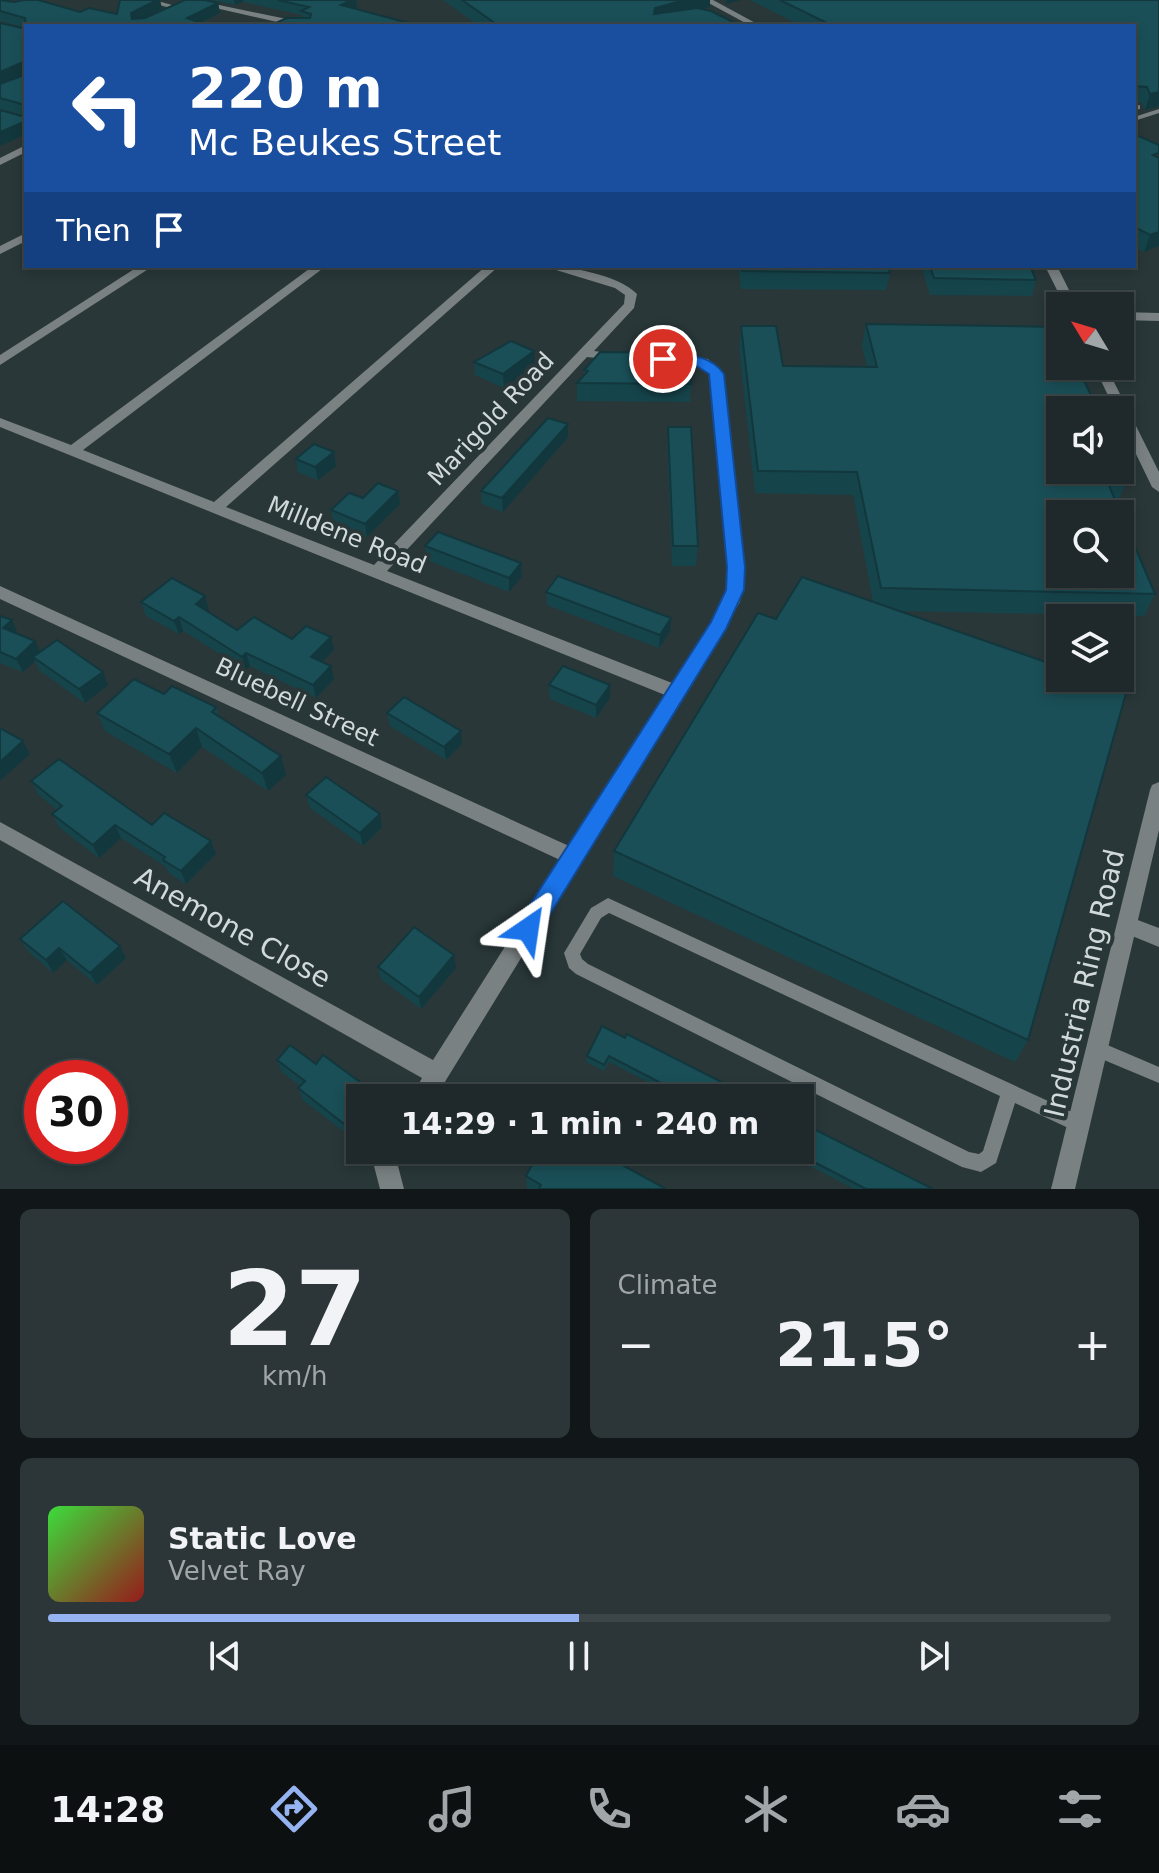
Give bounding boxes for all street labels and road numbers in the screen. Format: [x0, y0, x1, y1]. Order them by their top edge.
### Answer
street label: Marigold Road [422, 347, 560, 491]
street label: Milldene Road [264, 490, 430, 580]
street label: Bluebell Street [211, 652, 383, 752]
street label: Industria Ring Road [1038, 846, 1131, 1120]
street label: Anemone Close [129, 860, 336, 995]

